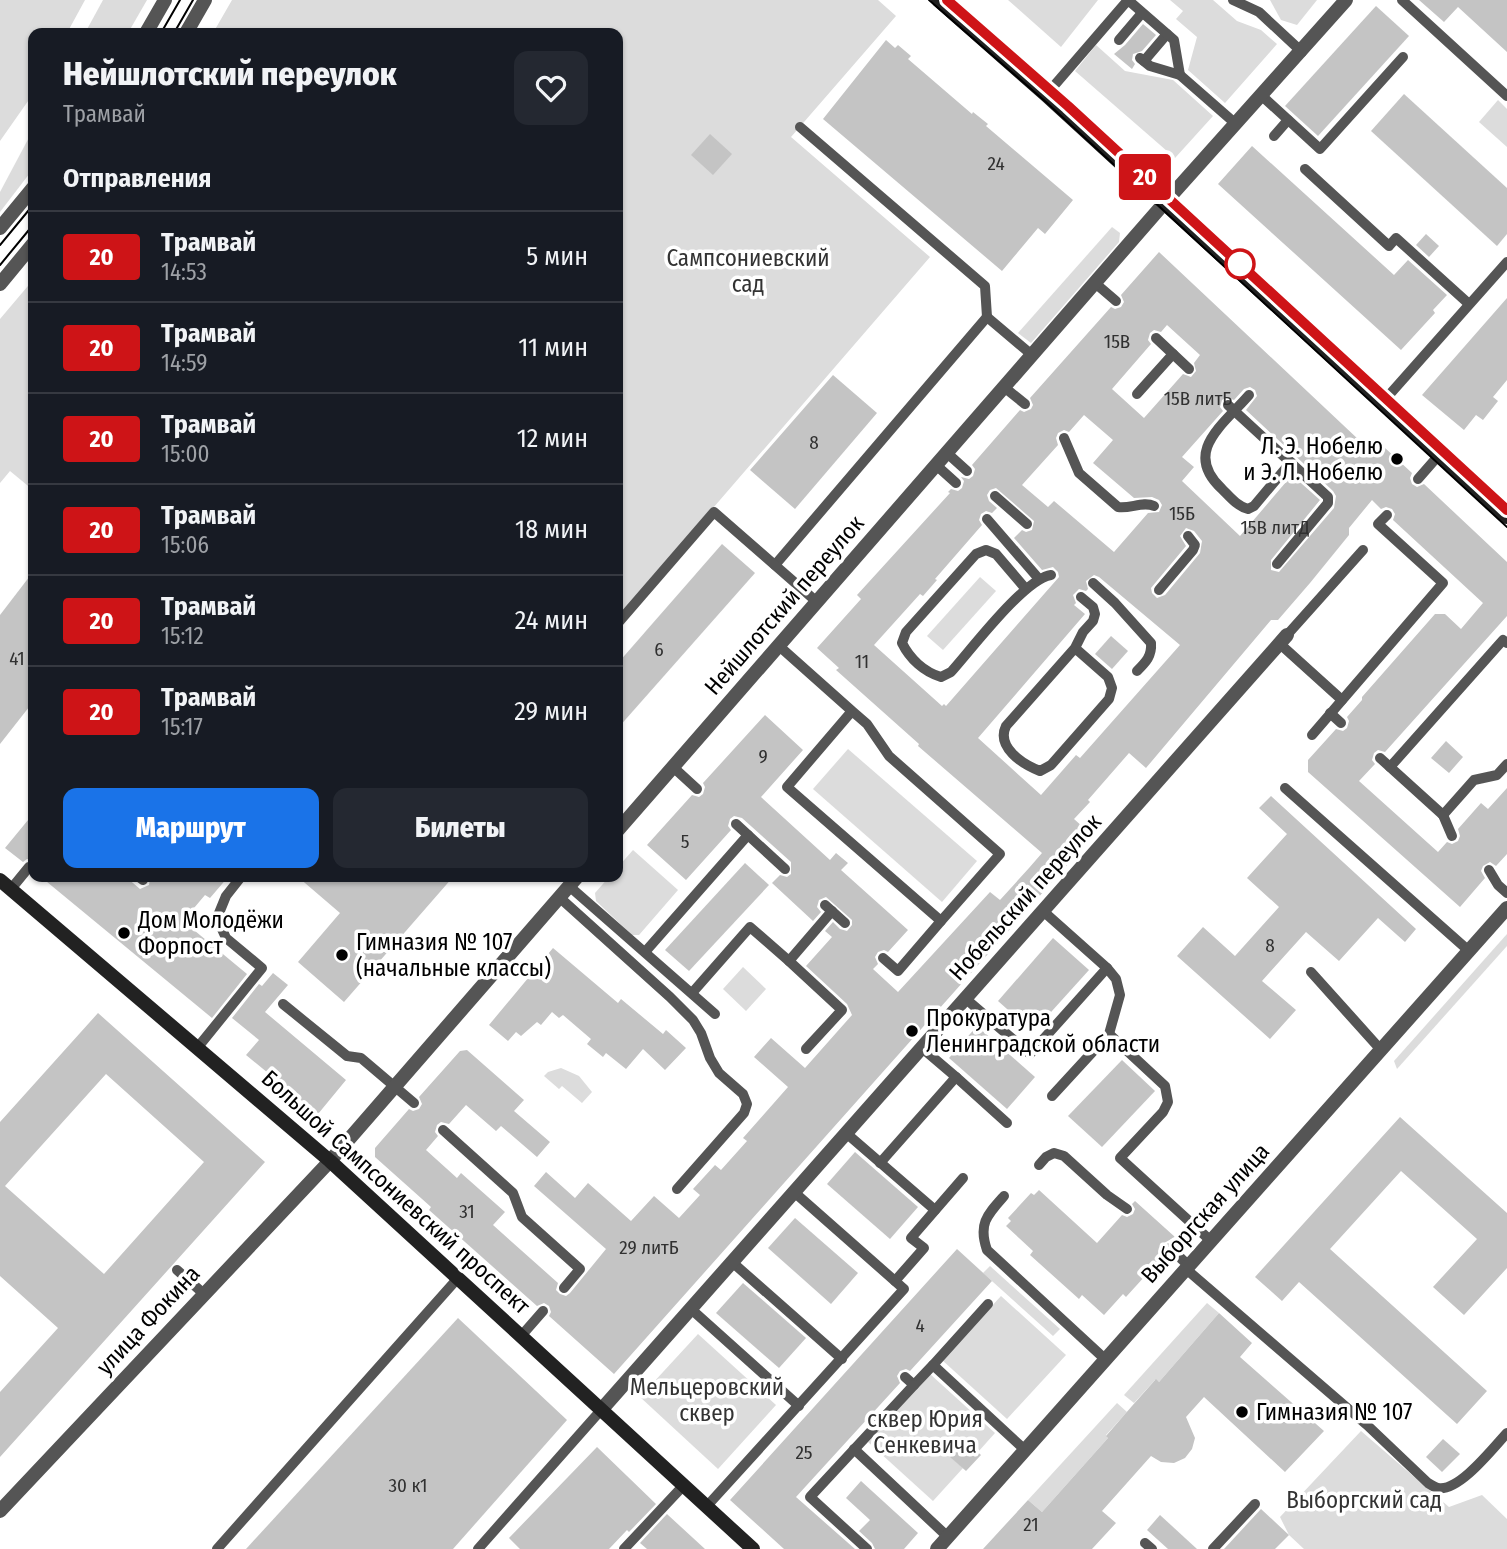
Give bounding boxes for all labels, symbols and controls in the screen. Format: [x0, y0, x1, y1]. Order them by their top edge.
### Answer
button: heart [514, 51, 588, 125]
text: Нейшлотский переулок [63, 54, 397, 94]
text: Трамвай [63, 100, 146, 128]
house number: 24 [987, 152, 1005, 175]
line badge: 20 [1114, 154, 1176, 200]
text: Отправления [63, 163, 212, 194]
text: 20 [1133, 163, 1157, 191]
text: Трамвай [161, 227, 256, 258]
text: 5 мин [526, 241, 588, 272]
text: 20 [89, 243, 114, 271]
park label: Сампсониевский сад [666, 244, 830, 298]
unlabelled marker [1225, 249, 1255, 279]
text: 14:53 [161, 258, 207, 286]
text: Трамвай [161, 318, 256, 349]
house number: 15В [1104, 330, 1130, 353]
text: 11 мин [518, 332, 588, 363]
text: 20 [89, 334, 114, 362]
text: 14:59 [161, 349, 207, 377]
house number: 15В литБ [1164, 387, 1232, 410]
text: Трамвай [161, 409, 256, 440]
text: 12 мин [517, 423, 588, 454]
text: 20 [89, 425, 114, 453]
house number: 8 [809, 431, 819, 454]
place label: Л. Э. Нобелю и Э. Л. Нобелю [1243, 432, 1383, 486]
text: 15:00 [161, 440, 209, 468]
marker: Л. Э. Нобелю и Э. Л. Нобелю [1389, 451, 1405, 467]
text: Трамвай [161, 500, 256, 531]
house number: 15Б [1169, 502, 1195, 525]
street label: Нейшлотский переулок [698, 509, 870, 701]
text: 18 мин [515, 514, 588, 545]
text: 20 [89, 516, 114, 544]
house number: 15В литД [1240, 516, 1310, 539]
text: 15:06 [161, 531, 209, 559]
text: Трамвай [161, 591, 256, 622]
text: 24 мин [515, 605, 588, 636]
text: 20 [89, 607, 114, 635]
text: 15:12 [161, 622, 204, 650]
house number: 6 [654, 638, 664, 661]
house number: 41 [9, 647, 25, 670]
house number: 11 [855, 650, 869, 673]
text: Трамвай [161, 682, 256, 713]
text: 29 мин [514, 696, 588, 727]
text: 20 [89, 698, 114, 726]
text: 15:17 [161, 713, 203, 741]
house number: 9 [758, 745, 768, 768]
button: Маршрут [63, 788, 319, 868]
button: Билеты [333, 788, 588, 868]
street label: Нобельский переулок [943, 808, 1107, 986]
house number: 5 [681, 830, 689, 853]
place label: Дом Молодёжи Форпост [137, 906, 284, 960]
marker: Дом Молодёжи Форпост [116, 925, 132, 941]
place label: Гимназия № 107 (начальные классы) [356, 928, 551, 982]
house number: 8 [1265, 934, 1275, 957]
marker: Гимназия № 107 (начальные классы) [334, 947, 350, 963]
place label: Прокуратура Ленинградской области [926, 1004, 1160, 1058]
marker: Прокуратура Ленинградской области [904, 1023, 920, 1039]
street label: Большой Сампсониевский проспект [256, 1064, 536, 1320]
street label: Выборгская улица [1135, 1137, 1275, 1289]
house number: 31 [459, 1200, 475, 1223]
house number: 29 литБ [619, 1236, 679, 1259]
street label: улица Фокина [90, 1260, 206, 1380]
house number: 4 [915, 1314, 925, 1337]
park label: Мельцеровский сквер [630, 1373, 784, 1427]
place label: Гимназия № 107 [1256, 1398, 1412, 1426]
marker: Гимназия № 107 [1234, 1404, 1250, 1420]
park label: сквер Юрия Сенкевича [867, 1405, 983, 1459]
house number: 25 [795, 1441, 813, 1464]
house number: 30 к1 [388, 1474, 428, 1497]
park label: Выборгский сад [1286, 1486, 1442, 1514]
house number: 21 [1023, 1513, 1039, 1536]

